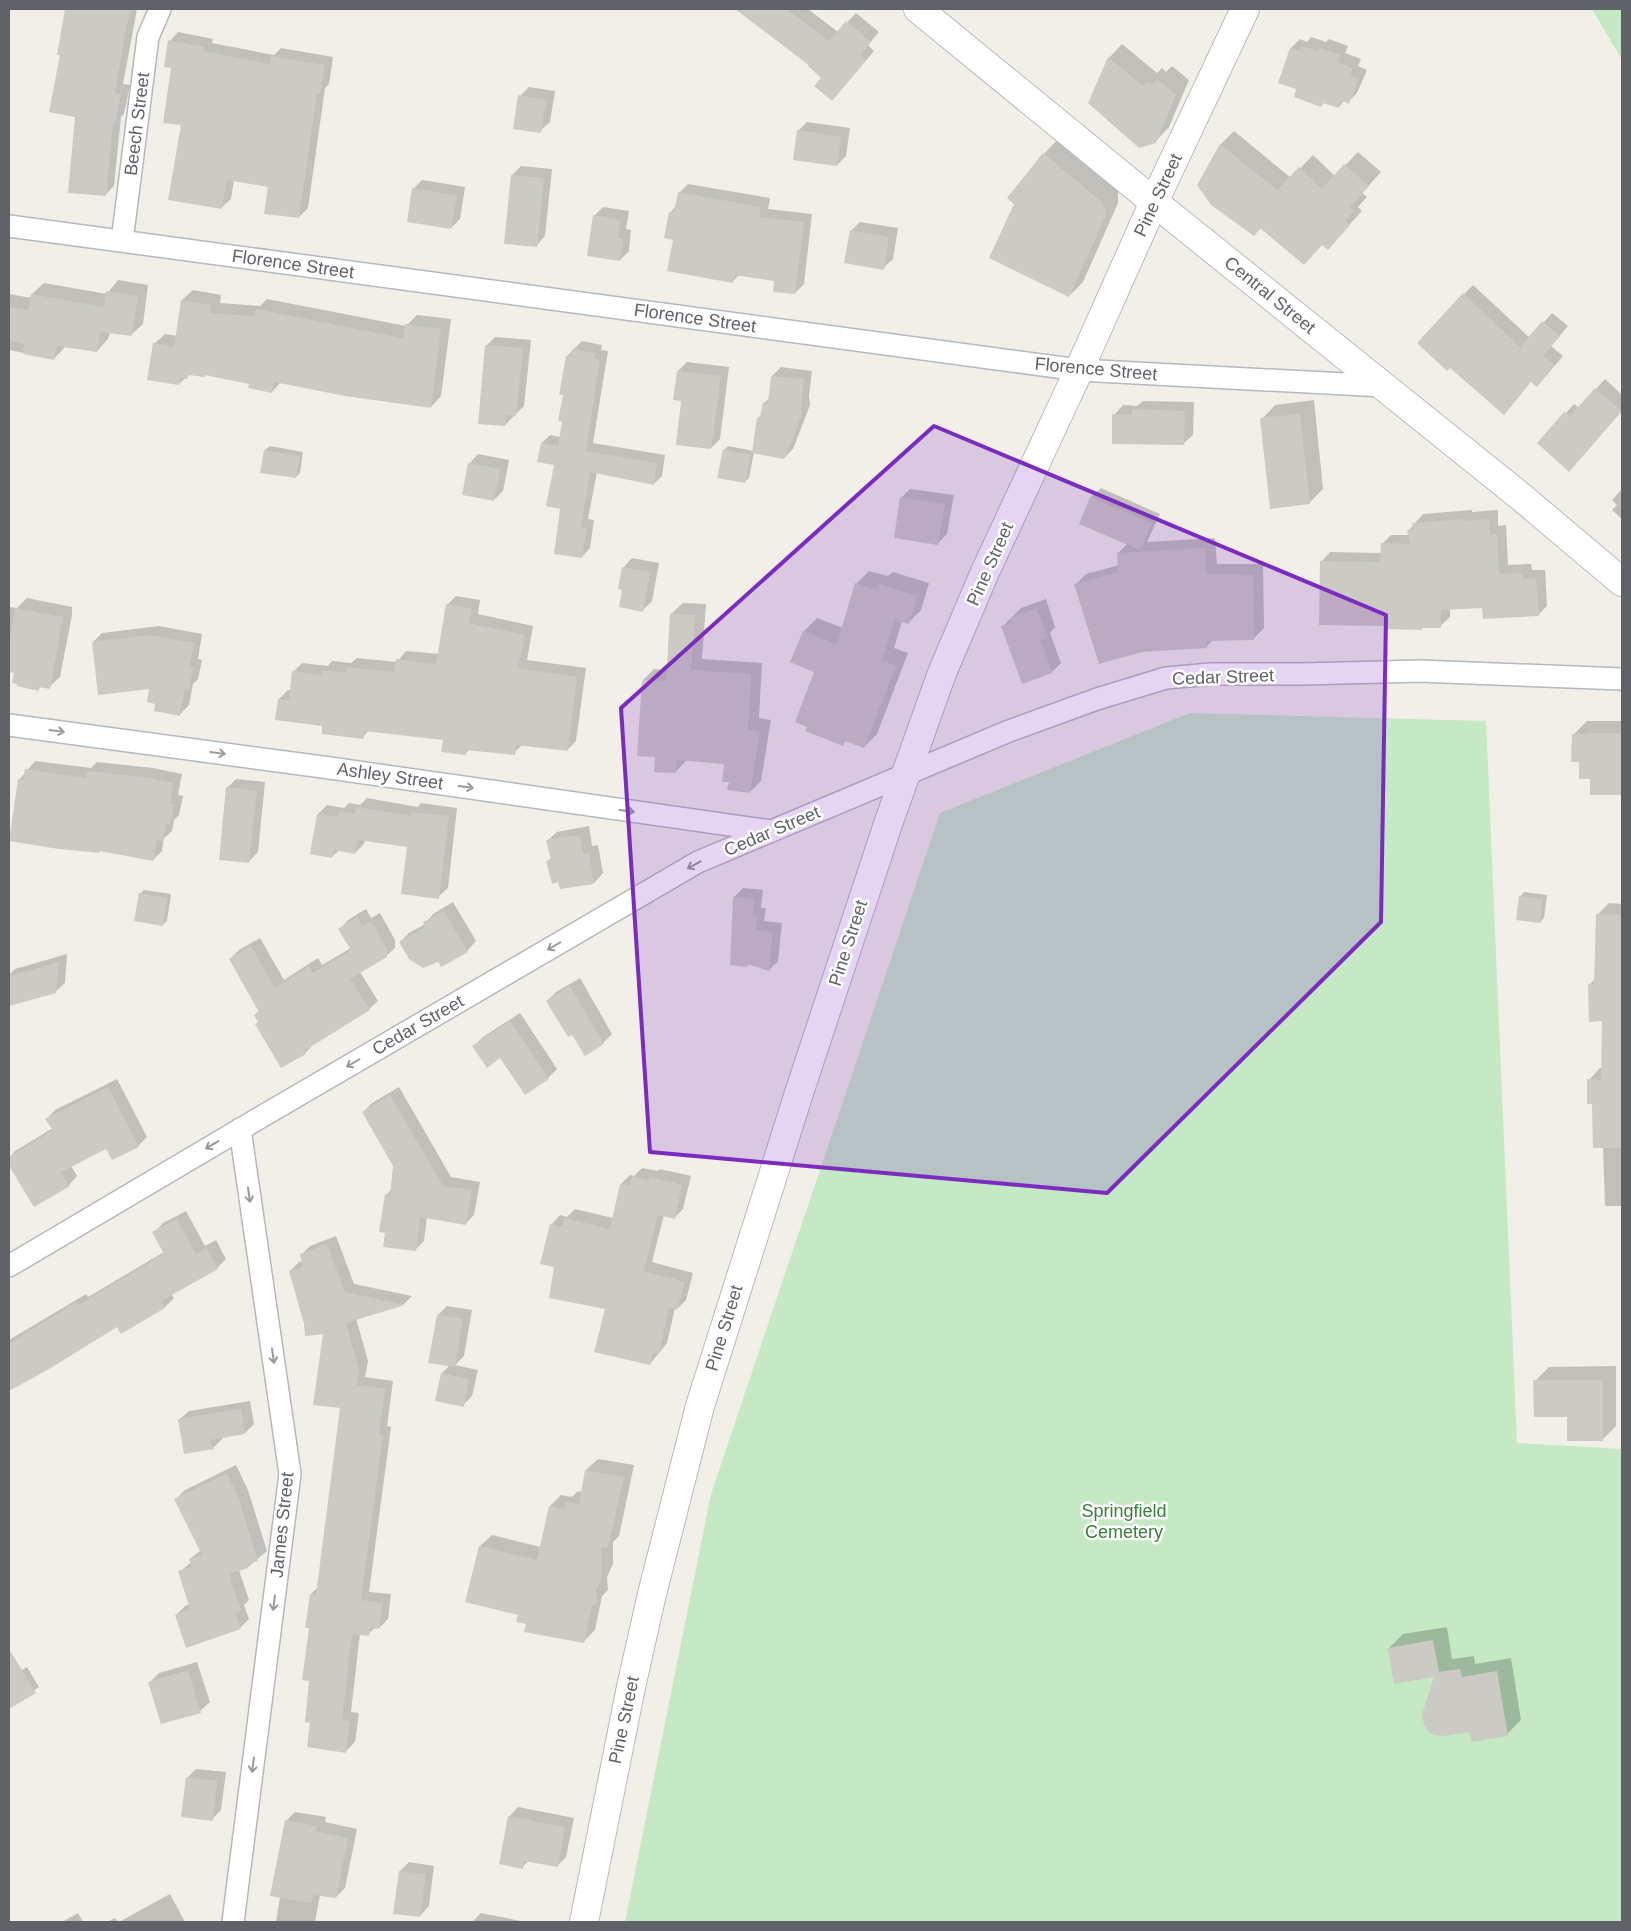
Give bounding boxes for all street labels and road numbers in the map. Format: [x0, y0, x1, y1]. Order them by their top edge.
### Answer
street label: Beech Street [121, 71, 153, 177]
street label: Pine Street [1130, 150, 1186, 240]
street label: Florence Street [231, 246, 355, 282]
street label: Central Street [1221, 252, 1319, 338]
street label: Florence Street [633, 300, 757, 336]
street label: Florence Street [1034, 354, 1158, 384]
street label: Pine Street [963, 519, 1017, 609]
street label: Cedar Street [1172, 665, 1274, 689]
street label: Ashley Street [336, 759, 444, 793]
street label: Cedar Street [721, 802, 823, 860]
street label: Pine Street [825, 898, 871, 988]
street label: Cedar Street [369, 991, 467, 1059]
street label: Pine Street [701, 1282, 747, 1374]
street label: James Street [267, 1471, 297, 1579]
street label: Pine Street [605, 1674, 643, 1766]

